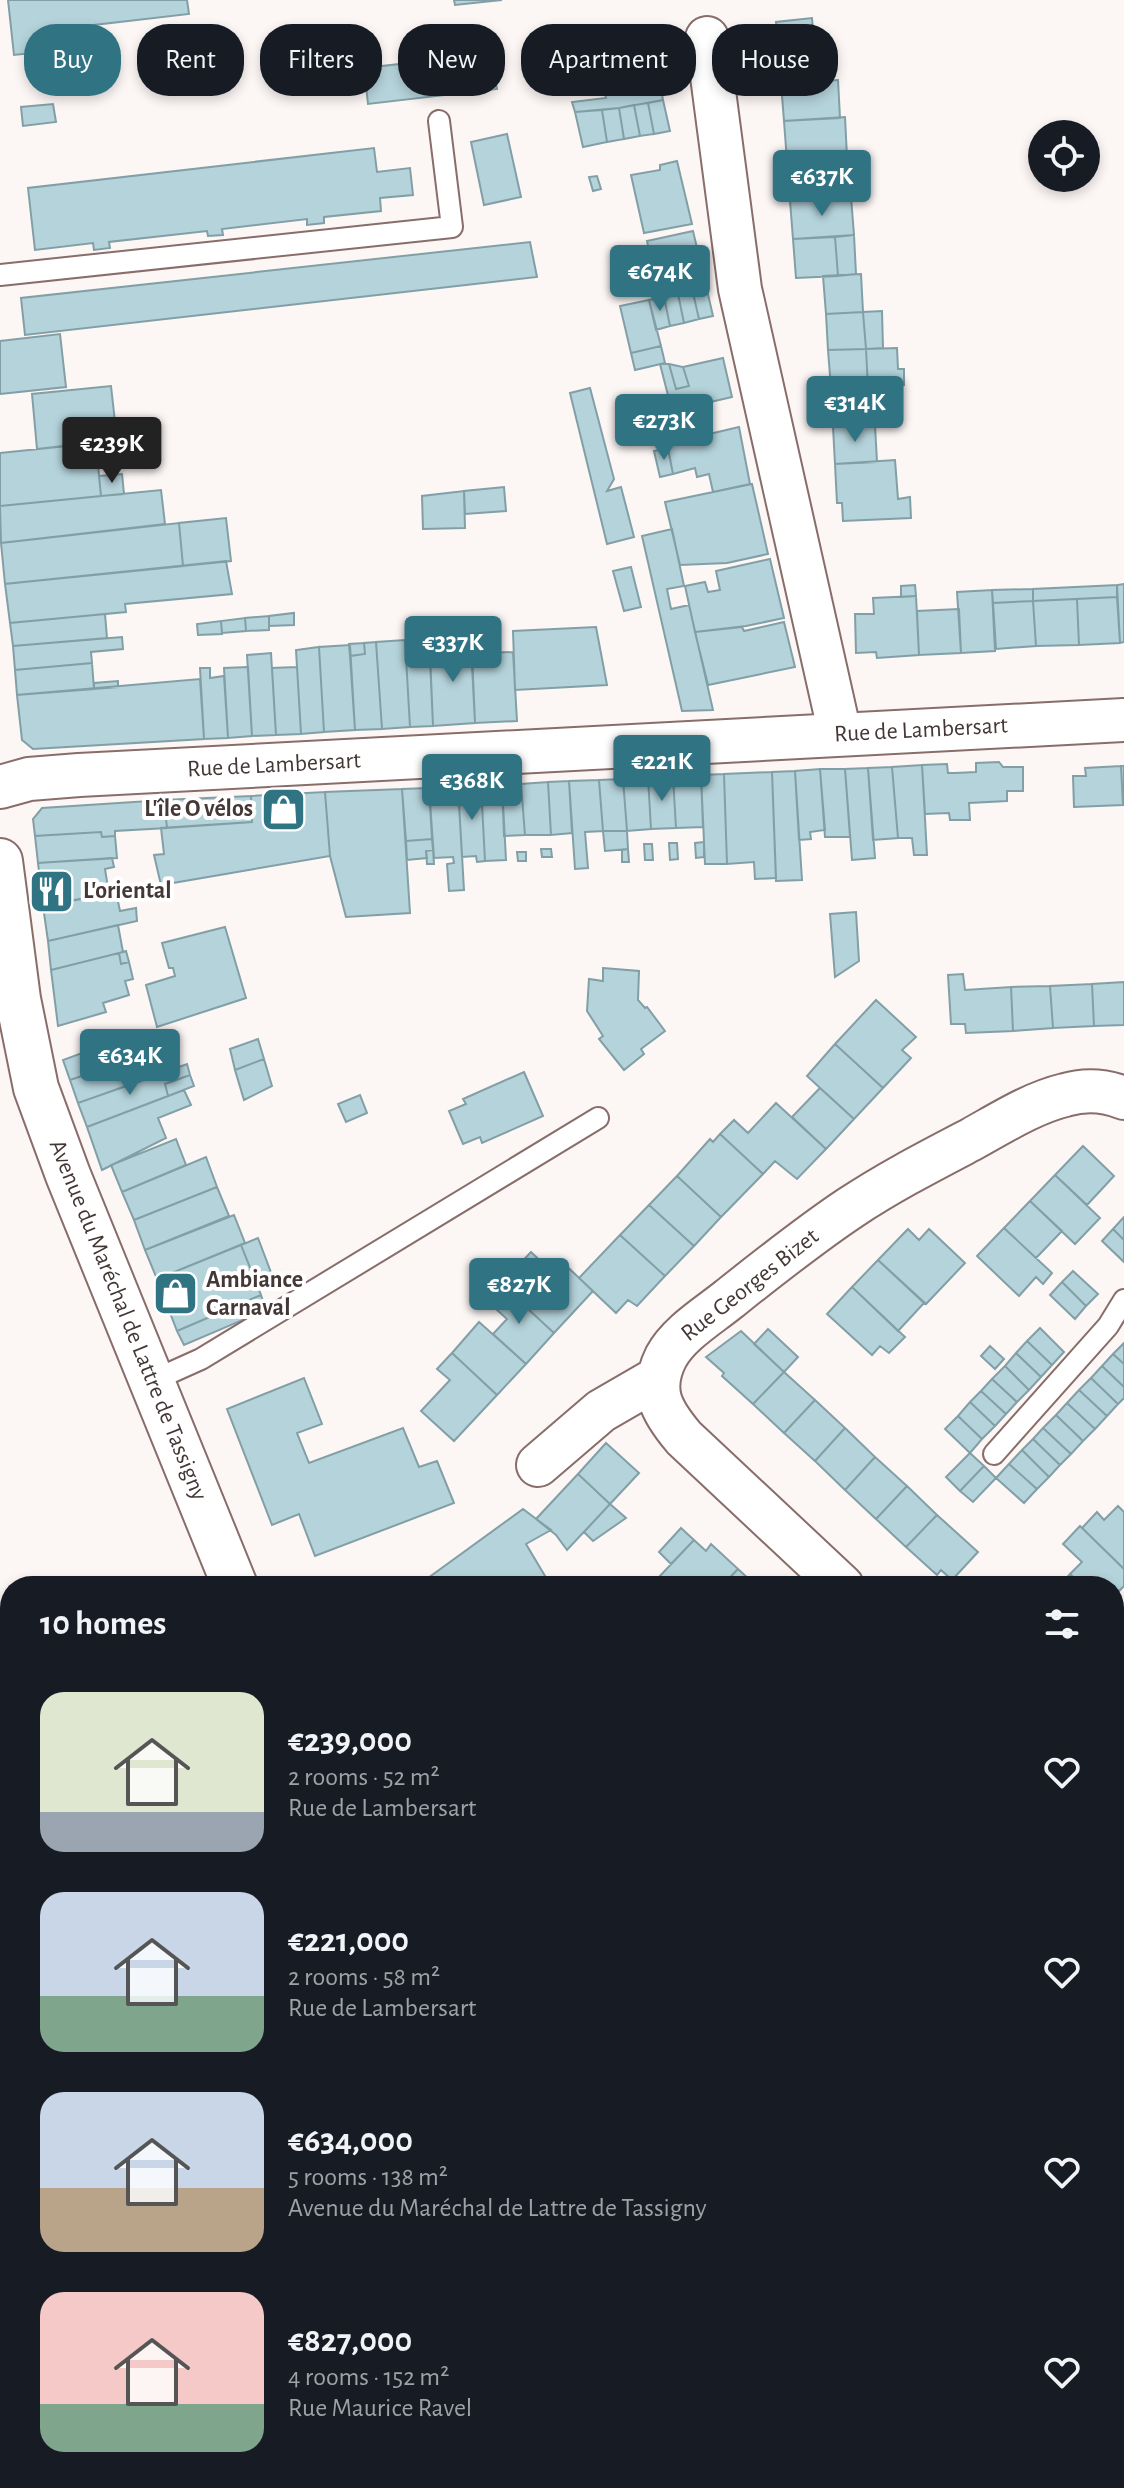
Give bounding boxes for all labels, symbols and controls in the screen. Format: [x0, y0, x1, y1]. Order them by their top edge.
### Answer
chip: Buy [24, 24, 121, 96]
chip: Rent [137, 24, 244, 96]
chip: Filters [260, 24, 382, 96]
chip: New [398, 24, 505, 96]
chip: Apartment [521, 24, 696, 96]
chip: House [712, 24, 838, 96]
map controls [1028, 120, 1100, 192]
button: locate [1028, 120, 1100, 192]
pin: €637K [766, 150, 878, 218]
text: €637K [791, 163, 853, 189]
pin: €674K [604, 245, 716, 313]
text: €674K [628, 258, 692, 284]
pin: €314K [799, 376, 911, 444]
text: €314K [825, 389, 885, 415]
pin: €273K [608, 394, 720, 462]
text: €273K [633, 407, 695, 433]
pin: €239K [56, 417, 168, 485]
text: €239K [80, 430, 144, 456]
pin: €337K [397, 616, 509, 684]
text: €337K [423, 629, 483, 655]
street label: Rue de Lambersart [834, 713, 1009, 747]
pin: €221K [606, 735, 718, 803]
street label: Rue de Lambersart [187, 748, 362, 782]
text: €221K [631, 748, 693, 774]
pin: €368K [416, 754, 528, 822]
text: €368K [440, 767, 504, 793]
shop icon: L'île O vélos [260, 785, 308, 833]
place label: L'île O vélos [144, 797, 253, 821]
restaurant icon: L'oriental [28, 867, 76, 915]
place label: L'oriental [83, 879, 172, 903]
pin: €634K [74, 1029, 186, 1097]
text: €634K [98, 1042, 162, 1068]
street label: Avenue du Maréchal de Lattre de Tassigny [45, 1136, 211, 1504]
street label: Rue Georges Bizet [677, 1224, 823, 1346]
pin: €827K [463, 1258, 575, 1326]
place label: Ambiance Carnaval [206, 1268, 303, 1320]
shop icon: Ambiance Carnaval [151, 1270, 199, 1318]
text: €827K [487, 1271, 551, 1297]
icon: filters [1040, 1602, 1084, 1646]
text: 10 homes [40, 1607, 166, 1641]
icon: home [104, 1724, 200, 1820]
text: €239,000 [288, 1724, 412, 1758]
icon: heart [1040, 1750, 1084, 1794]
text: 2 rooms · 52 m² [288, 1764, 440, 1790]
text: Rue de Lambersart [288, 1795, 476, 1821]
icon: home [104, 1924, 200, 2020]
text: €221,000 [288, 1924, 409, 1958]
icon: heart [1040, 1950, 1084, 1994]
text: 2 rooms · 58 m² [288, 1964, 440, 1990]
text: Rue de Lambersart [288, 1995, 476, 2021]
icon: home [104, 2124, 200, 2220]
text: €634,000 [288, 2124, 413, 2158]
icon: heart [1040, 2150, 1084, 2194]
text: 5 rooms · 138 m² [288, 2164, 448, 2190]
text: Avenue du Maréchal de Lattre de Tassigny [288, 2195, 707, 2221]
icon: home [104, 2324, 200, 2420]
text: €827,000 [288, 2324, 412, 2358]
icon: heart [1040, 2350, 1084, 2394]
text: 4 rooms · 152 m² [288, 2364, 449, 2390]
text: Rue Maurice Ravel [288, 2395, 472, 2421]

